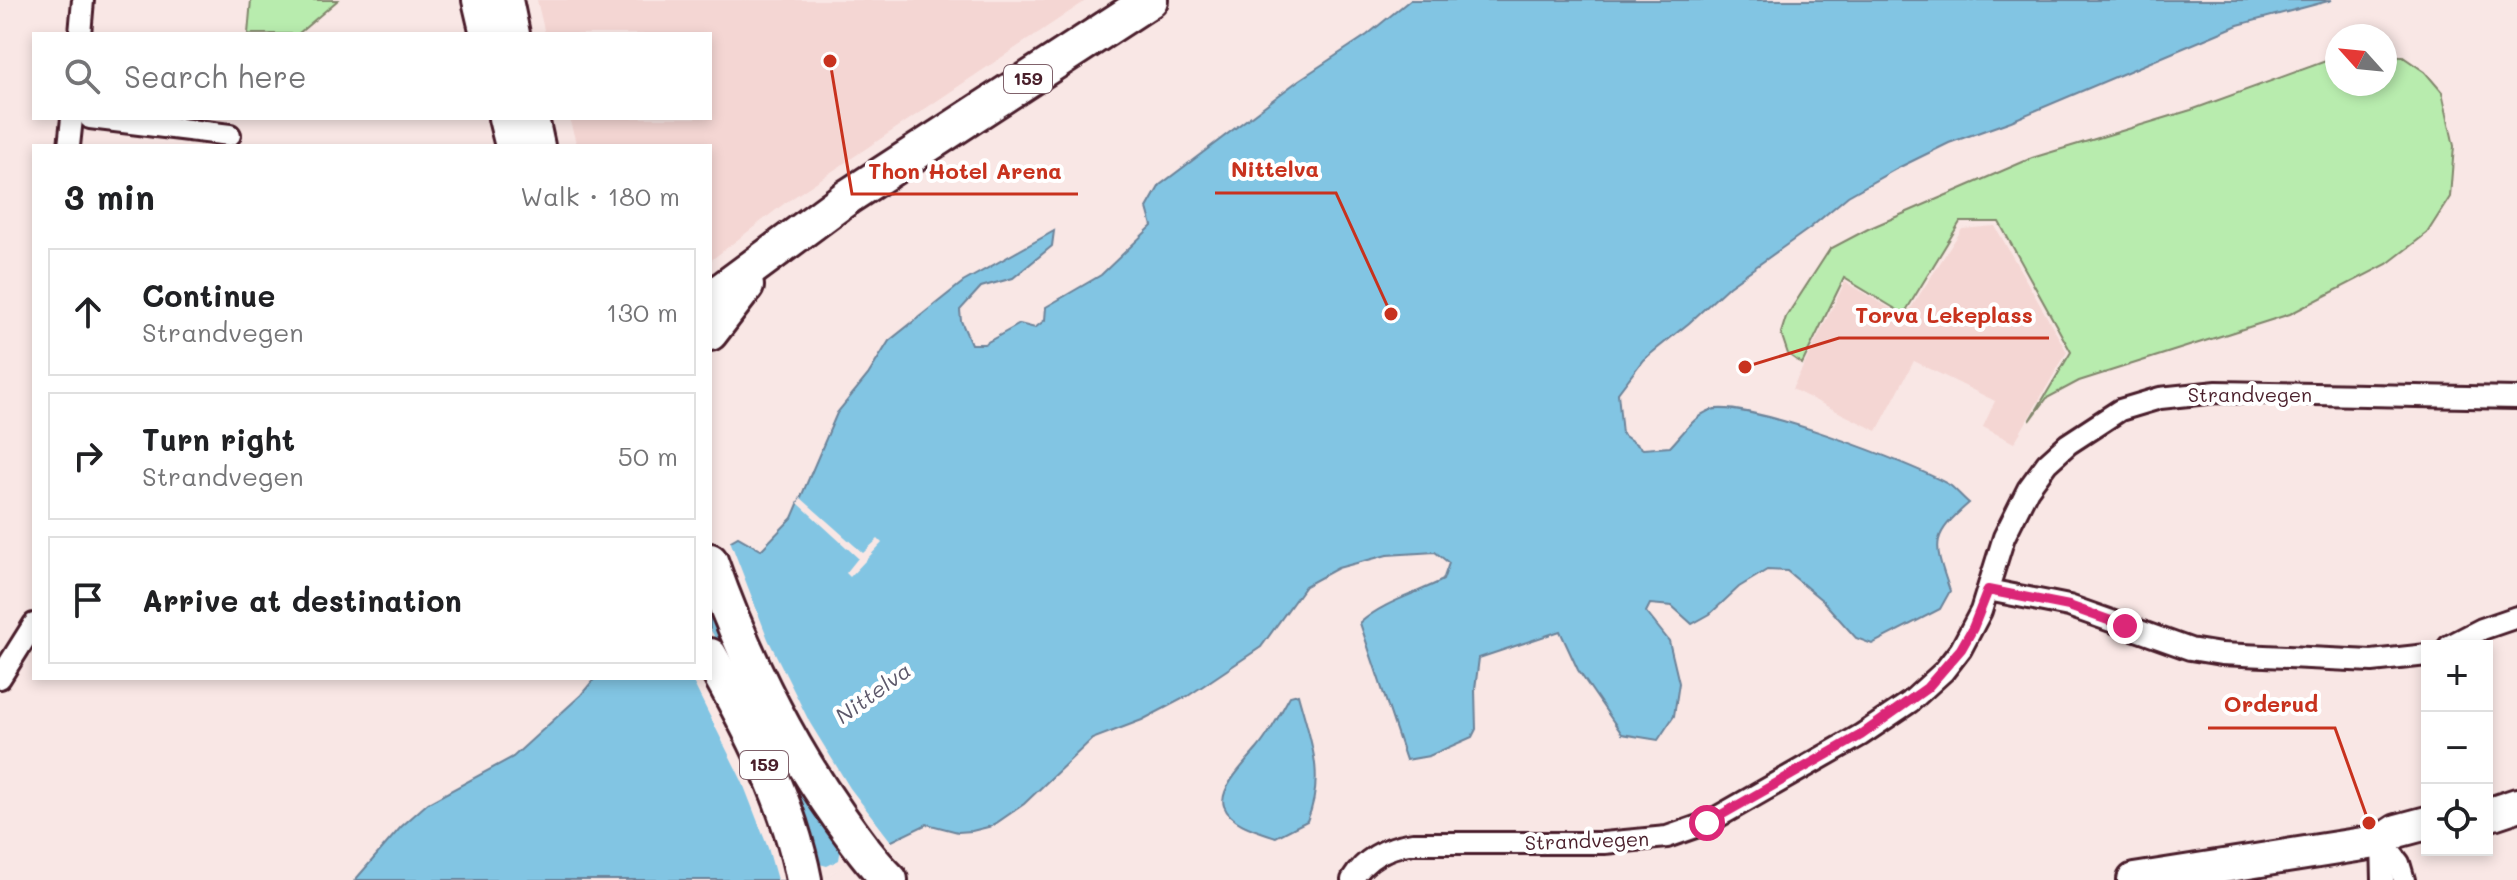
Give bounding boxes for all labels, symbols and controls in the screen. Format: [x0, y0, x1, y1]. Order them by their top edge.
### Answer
north arrow [2325, 24, 2397, 96]
search box [32, 32, 712, 120]
icon: search [60, 54, 104, 98]
text: Search here [124, 56, 307, 96]
road number: 159 [1004, 65, 1052, 93]
callout: Nittelva [1215, 147, 1336, 193]
callout: Thon Hotel Arena [852, 148, 1078, 194]
text: Nittelva [1231, 154, 1319, 183]
text: Thon Hotel Arena [868, 156, 1062, 185]
text: 3 min [64, 174, 155, 219]
text: Walk · 180 m [520, 179, 680, 213]
text: Continue [142, 275, 275, 315]
icon: ahead [66, 290, 110, 334]
callout: Torva Lekeplass [1839, 292, 2049, 338]
text: 130 m [606, 295, 678, 329]
text: Torva Lekeplass [1855, 300, 2033, 329]
text: Strandvegen [142, 315, 304, 349]
street label: Strandvegen [2188, 381, 2312, 407]
text: Turn right [142, 419, 295, 459]
icon: right [66, 434, 110, 478]
text: 50 m [618, 439, 678, 473]
text: Strandvegen [142, 459, 304, 493]
icon: arrive [66, 578, 110, 622]
text: Arrive at destination [142, 580, 462, 620]
route end [2107, 608, 2143, 644]
map controls [2421, 640, 2493, 856]
button: + [2421, 640, 2493, 712]
water label: Nittelva [829, 655, 916, 730]
callout: Orderud [2208, 682, 2335, 728]
text: Orderud [2224, 689, 2318, 718]
button: − [2421, 712, 2493, 784]
road number: 159 [740, 751, 788, 779]
button: locate [2421, 784, 2493, 856]
route start [1689, 805, 1725, 841]
street label: Strandvegen [1524, 825, 1650, 855]

